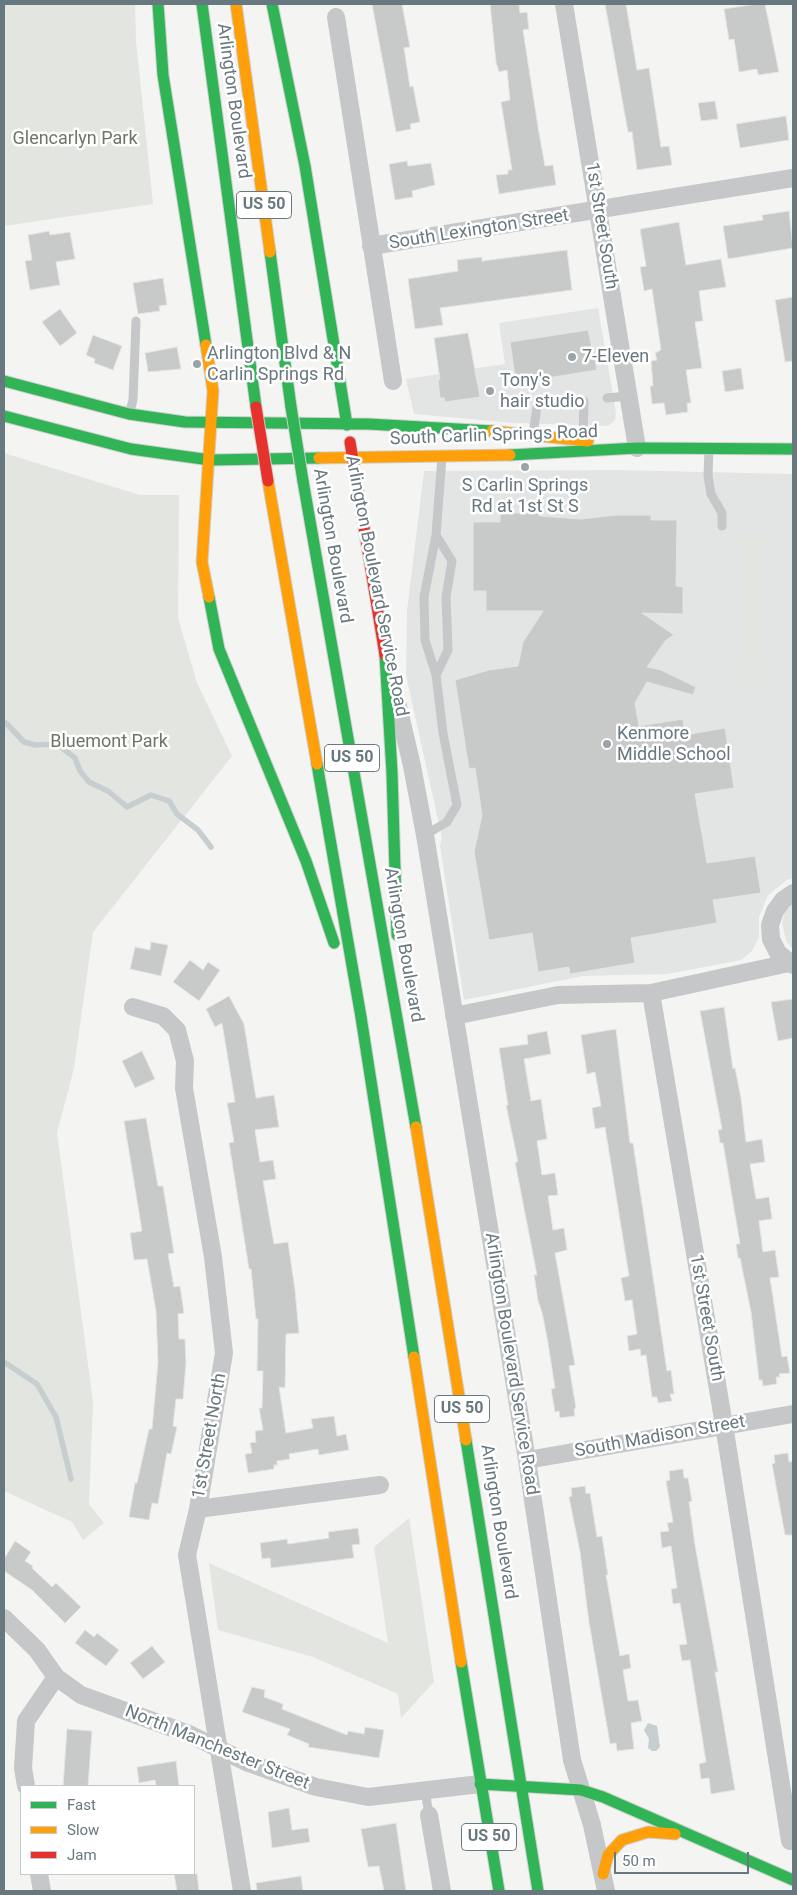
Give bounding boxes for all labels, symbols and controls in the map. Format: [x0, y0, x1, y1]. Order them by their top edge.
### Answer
street label: Arlington Boulevard [211, 22, 255, 180]
park label: Glencarlyn Park [12, 128, 138, 150]
street label: 1st Street South [580, 161, 622, 291]
road number: US 50 [236, 192, 292, 218]
street label: South Lexington Street [388, 205, 570, 255]
place label: Arlington Blvd & N Carlin Springs Rd [207, 343, 351, 386]
place label: 7-Eleven [582, 346, 649, 368]
marker: 7-Eleven [566, 351, 578, 363]
marker: Arlington Blvd & N Carlin Springs Rd [191, 358, 203, 370]
place label: Tony's hair studio [500, 370, 585, 412]
marker: Tony's hair studio [484, 385, 496, 397]
street label: South Carlin Springs Road [390, 422, 598, 450]
street label: Arlington Boulevard Service Road [340, 454, 412, 718]
marker: S Carlin Springs Rd at 1st St S [519, 461, 531, 473]
street label: Arlington Boulevard [308, 467, 356, 625]
place label: S Carlin Springs Rd at 1st St S [462, 475, 588, 518]
place label: Kenmore Middle School [617, 723, 731, 766]
park label: Bluemont Park [50, 731, 168, 753]
marker: Kenmore Middle School [601, 738, 613, 750]
road number: US 50 [324, 744, 380, 771]
street label: Arlington Boulevard [379, 866, 427, 1024]
street label: Arlington Boulevard Service Road [480, 1231, 542, 1497]
street label: 1st Street South [684, 1253, 728, 1383]
street label: 1st Street North [188, 1372, 232, 1500]
road number: US 50 [434, 1396, 490, 1422]
street label: South Madison Street [573, 1411, 747, 1463]
street label: Arlington Boulevard [475, 1443, 521, 1601]
street label: North Manchester Street [122, 1701, 312, 1795]
legend [20, 1785, 195, 1875]
text: Fast [67, 1796, 96, 1814]
text: Slow [67, 1821, 99, 1839]
road number: US 50 [462, 1824, 516, 1850]
scale bar [617, 1842, 752, 1874]
text: Jam [67, 1846, 97, 1864]
text: 50 m [622, 1852, 656, 1870]

